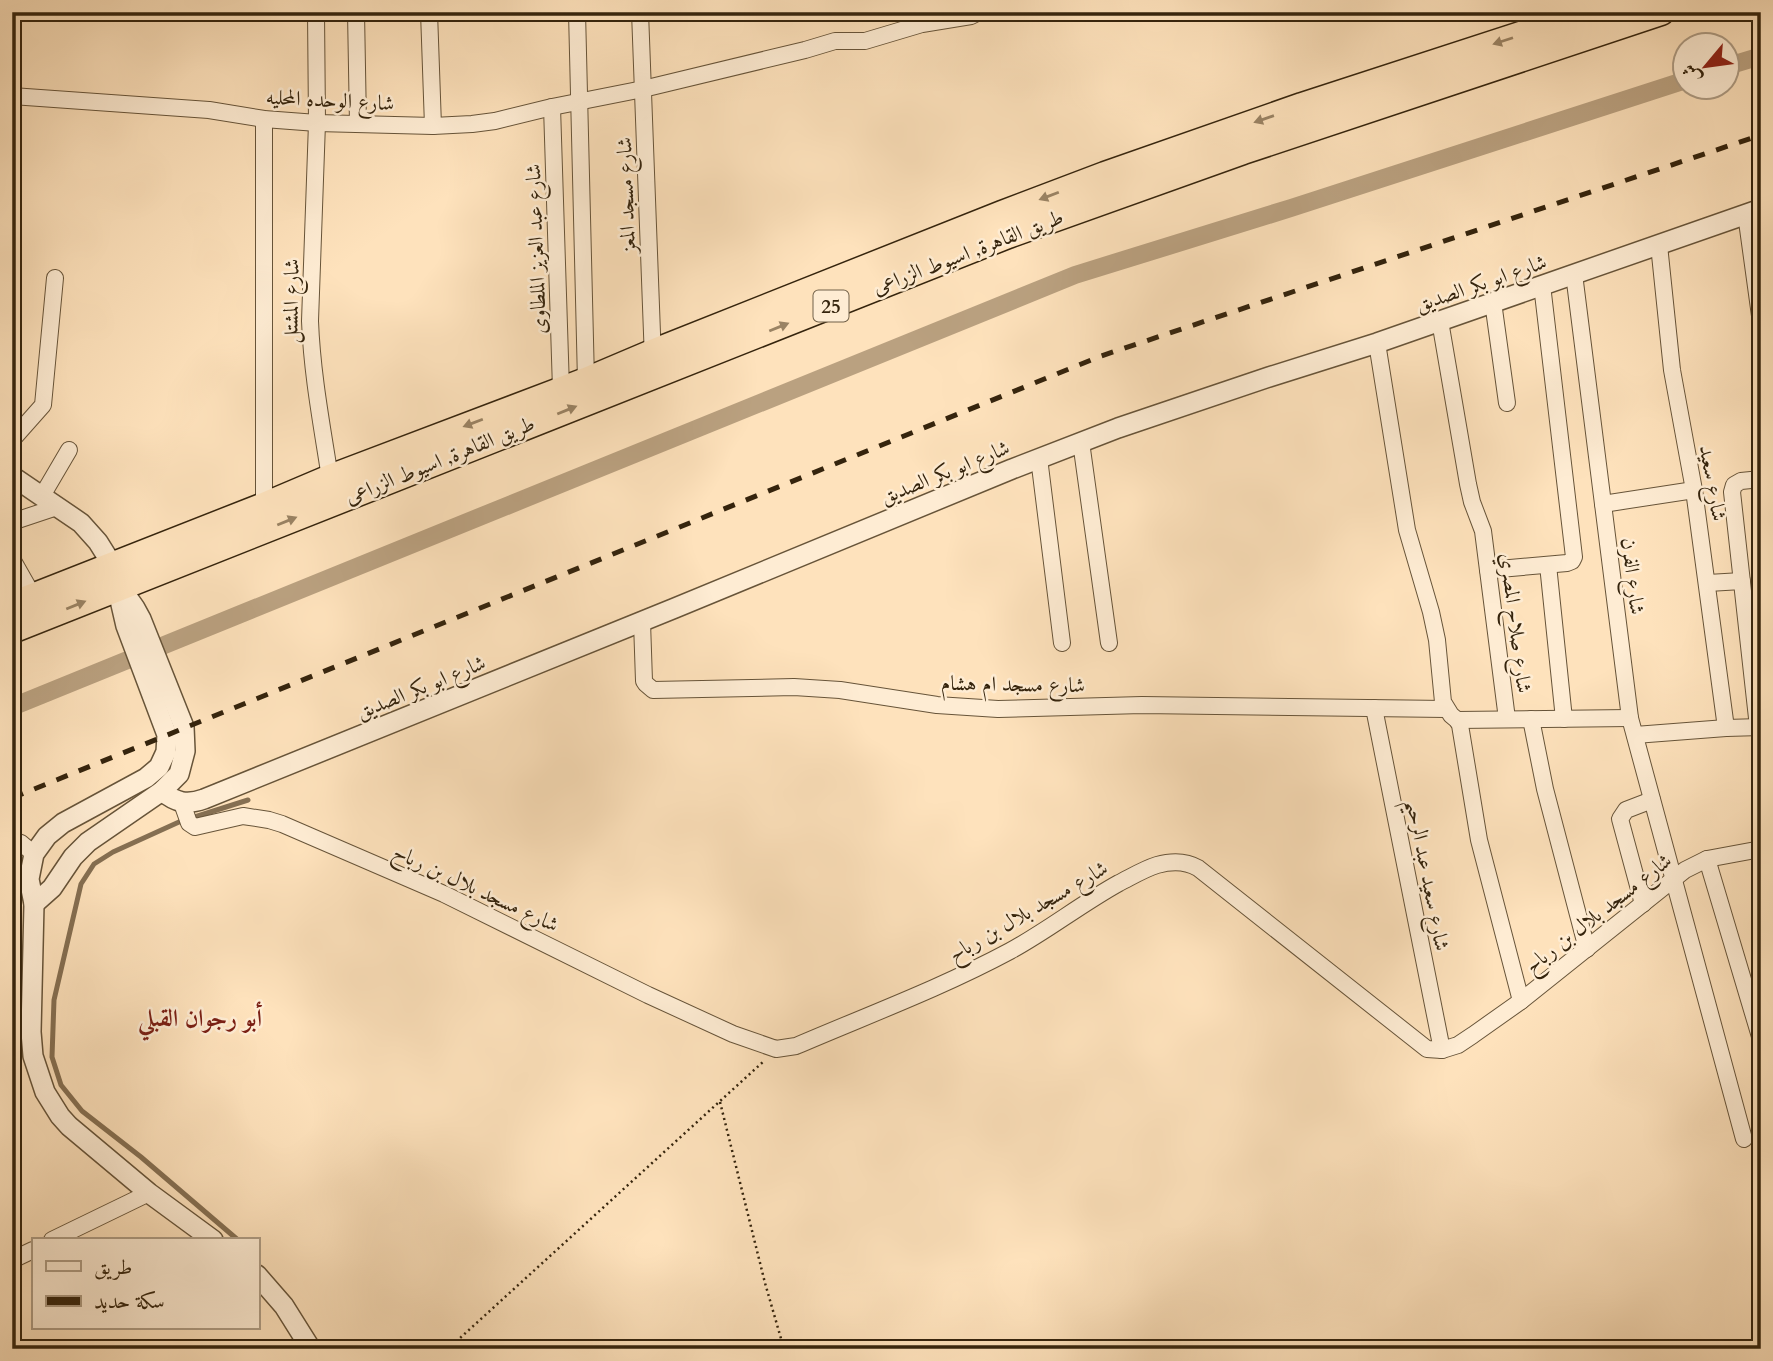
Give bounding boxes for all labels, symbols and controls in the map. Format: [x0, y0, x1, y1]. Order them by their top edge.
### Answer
north arrow [1672, 32, 1742, 102]
one-way arrow [1492, 36, 1513, 47]
text: ش [1676, 59, 1708, 88]
street label: شارع الوحده المحليه [265, 83, 395, 121]
one-way arrow [1253, 114, 1274, 125]
street label: شارع مسجد المعز [610, 136, 646, 255]
street label: شارع عبد العزيز الملطاوى [519, 163, 557, 335]
one-way arrow [1039, 191, 1060, 202]
street label: طريق القاهرة, اسيوط الزراعى [869, 203, 1068, 302]
street label: شارع ابو بكر الصديق [1412, 247, 1552, 322]
street label: شارع المشتل [276, 258, 310, 344]
road number: 25 [814, 290, 848, 322]
one-way arrow [768, 321, 789, 332]
one-way arrow [557, 405, 578, 416]
street label: طريق القاهرة, اسيوط الزراعى [341, 409, 539, 512]
one-way arrow [462, 417, 483, 428]
street label: شارع ابو بكر الصديق [876, 433, 1015, 514]
street label: شارع سعيد [1689, 443, 1733, 524]
one-way arrow [277, 515, 298, 526]
street label: شارع الفرن [1610, 536, 1652, 617]
street label: شارع صلاح المصري [1489, 551, 1538, 695]
one-way arrow [65, 599, 86, 610]
street label: شارع ابو بكر الصديق [352, 648, 491, 729]
street label: شارع مسجد ام هشام [941, 669, 1085, 703]
street label: شارع سعيد عبد الرحيم [1393, 797, 1456, 954]
street label: شارع مسجد بلال بن رباح [386, 837, 563, 943]
street label: شارع مسجد بلال بن رباح [1519, 847, 1681, 983]
street label: شارع مسجد بلال بن رباح [943, 854, 1115, 972]
district label: أبو رجوان القبلي [137, 1001, 262, 1041]
legend [32, 1238, 259, 1330]
text: طريق [94, 1253, 132, 1282]
text: سكة حديد [94, 1287, 165, 1316]

